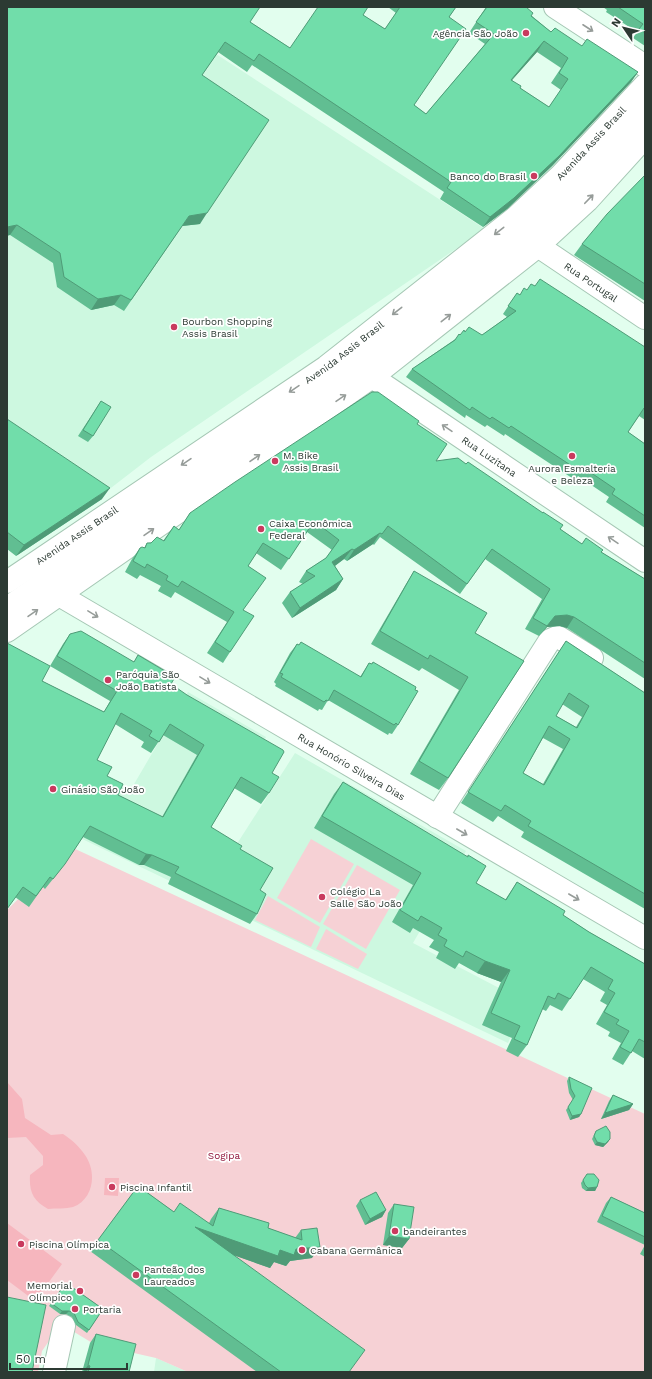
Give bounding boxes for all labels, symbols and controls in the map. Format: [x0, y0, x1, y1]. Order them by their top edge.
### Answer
north arrow [604, 8, 644, 48]
text: N [609, 15, 624, 30]
one-way arrow [582, 25, 594, 33]
place label: Agência São João [433, 28, 518, 39]
marker: Agência São João [521, 28, 531, 38]
street label: Avenida Assis Brasil [554, 104, 628, 182]
place label: Banco do Brasil [450, 171, 526, 182]
marker: Banco do Brasil [529, 171, 539, 181]
one-way arrow [584, 194, 594, 204]
one-way arrow [493, 227, 504, 235]
street label: Rua Portugal [562, 260, 620, 304]
one-way arrow [391, 307, 402, 316]
one-way arrow [441, 314, 452, 323]
place label: Bourbon Shopping Assis Brasil [182, 316, 273, 339]
street label: Avenida Assis Brasil [302, 318, 386, 386]
marker: Bourbon Shopping Assis Brasil [169, 322, 179, 332]
one-way arrow [288, 385, 299, 393]
one-way arrow [335, 394, 346, 402]
one-way arrow [442, 424, 453, 432]
street label: Rua Luzitana [460, 434, 519, 479]
place label: M. Bike Assis Brasil [283, 450, 339, 473]
marker: Aurora Esmalteria e Beleza [567, 451, 577, 461]
one-way arrow [249, 454, 260, 462]
marker: M. Bike Assis Brasil [270, 456, 280, 466]
one-way arrow [180, 458, 192, 466]
place label: Aurora Esmalteria e Beleza [528, 463, 616, 486]
street label: Avenida Assis Brasil [34, 504, 120, 567]
place label: Caixa Econômica Federal [269, 518, 352, 541]
marker: Caixa Econômica Federal [256, 524, 266, 534]
one-way arrow [143, 528, 154, 536]
one-way arrow [607, 536, 618, 544]
one-way arrow [27, 609, 38, 617]
one-way arrow [87, 611, 99, 619]
place label: Paróquia São João Batista [116, 669, 180, 692]
marker: Paróquia São João Batista [103, 675, 113, 685]
one-way arrow [199, 677, 211, 685]
street label: Rua Honório Silveira Dias [296, 731, 407, 802]
marker: Ginásio São João [48, 784, 58, 794]
place label: Ginásio São João [61, 784, 144, 795]
one-way arrow [456, 828, 468, 836]
place label: Colégio La Salle São João [330, 886, 402, 909]
marker: Colégio La Salle São João [317, 892, 327, 902]
one-way arrow [568, 893, 580, 901]
park label: Sogipa [208, 1150, 240, 1161]
marker: Piscina Infantil [107, 1182, 117, 1192]
place label: Piscina Infantil [120, 1182, 192, 1193]
marker: bandeirantes [390, 1226, 400, 1236]
place label: bandeirantes [403, 1226, 467, 1237]
marker: Piscina Olímpica [16, 1239, 26, 1249]
place label: Piscina Olímpica [29, 1239, 110, 1250]
marker: Cabana Germânica [297, 1245, 307, 1255]
place label: Cabana Germânica [310, 1245, 402, 1256]
place label: Panteão dos Laureados [144, 1264, 204, 1287]
marker: Panteão dos Laureados [131, 1270, 141, 1280]
place label: Memorial Olímpico [27, 1280, 72, 1303]
marker: Memorial Olímpico [75, 1286, 85, 1296]
marker: Portaria [70, 1304, 80, 1314]
place label: Portaria [83, 1304, 121, 1315]
scale bar [10, 1345, 127, 1371]
text: 50 m [16, 1352, 46, 1366]

